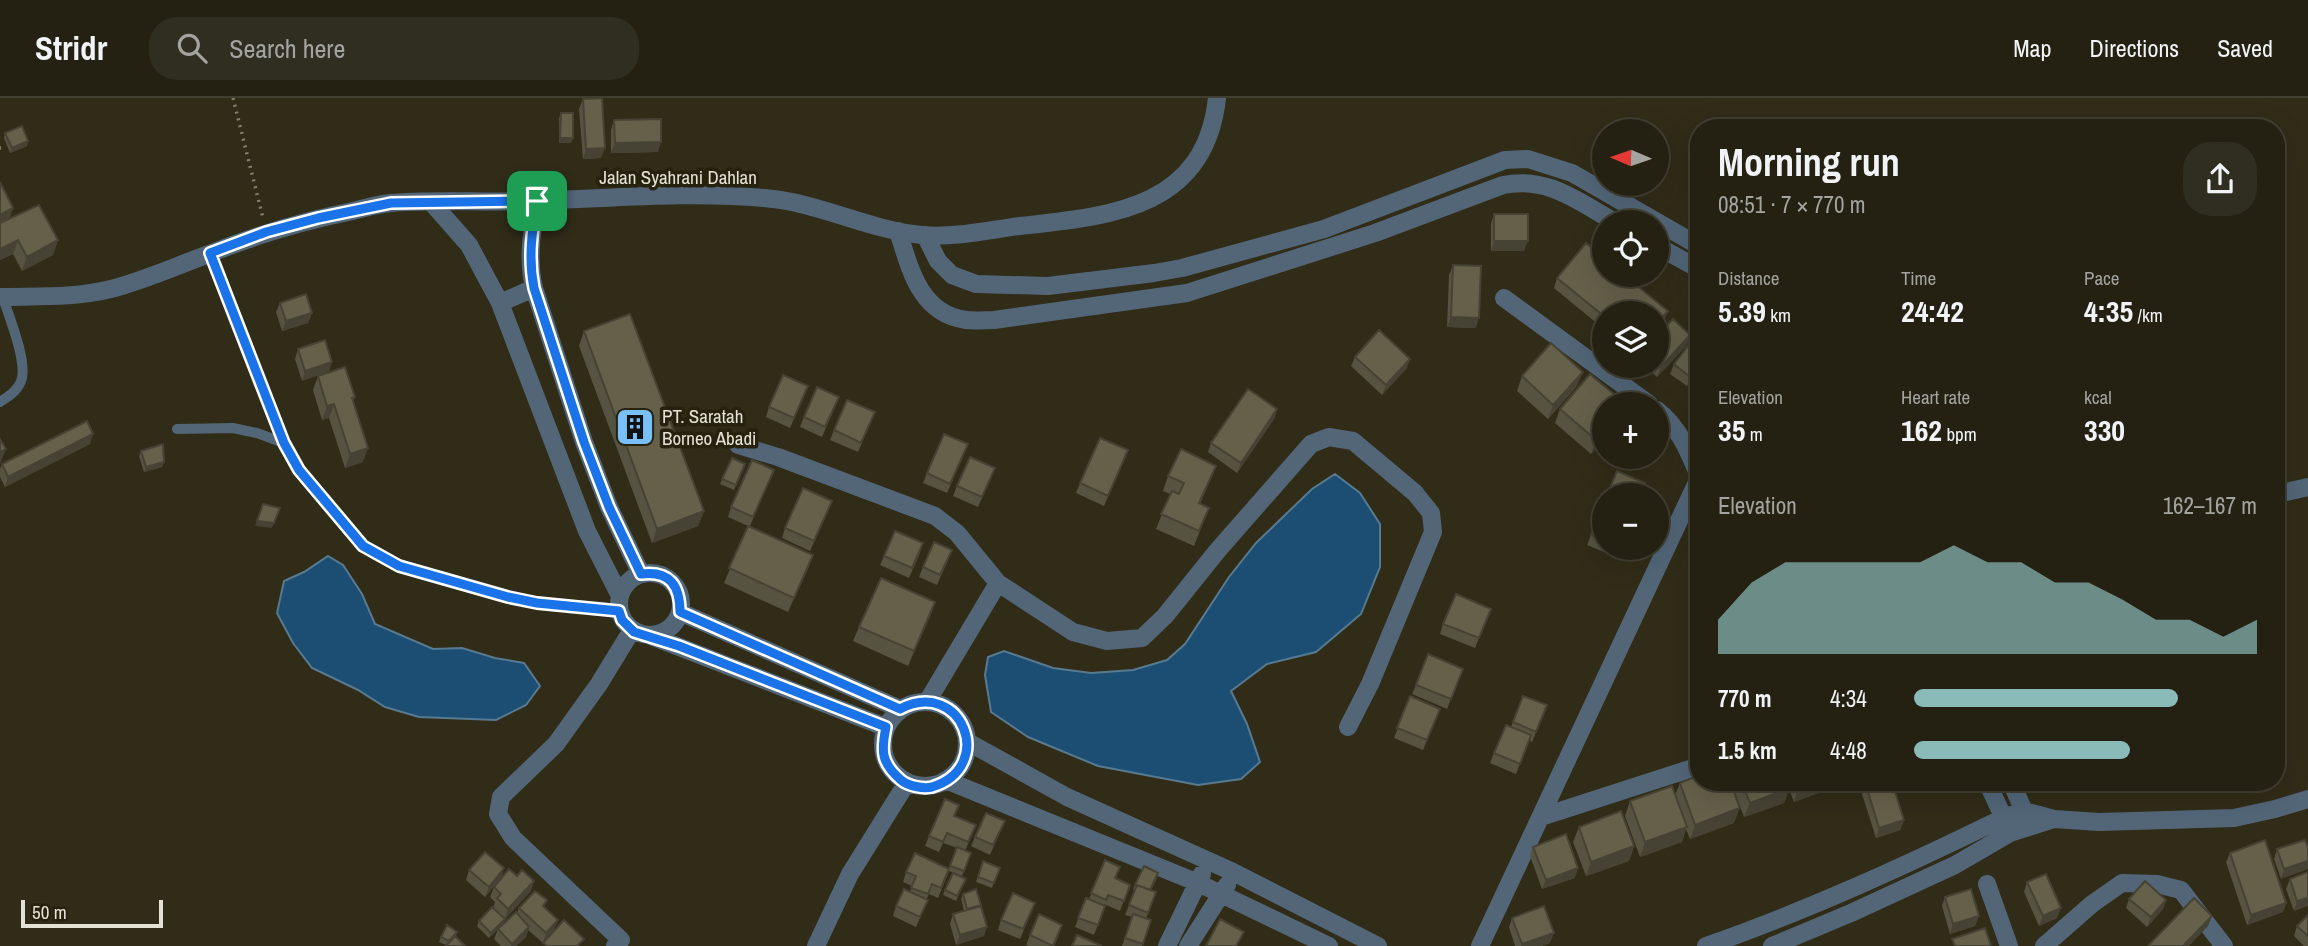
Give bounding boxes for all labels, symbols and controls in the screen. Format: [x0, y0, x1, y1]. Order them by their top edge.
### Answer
search box [149, 17, 639, 80]
text: Stridr [35, 26, 107, 70]
icon: search [173, 29, 211, 67]
text: Search here [229, 31, 345, 66]
text: Map [2013, 32, 2051, 64]
text: Directions [2089, 32, 2179, 64]
text: Saved [2217, 32, 2273, 64]
north arrow [1592, 119, 1670, 196]
map controls [1592, 119, 1669, 560]
text: Morning run [1718, 137, 1900, 188]
button: share [2183, 142, 2257, 216]
street label: Jalan Syahrani Dahlan [599, 164, 757, 190]
pin [507, 171, 567, 231]
icon: arrive [518, 182, 556, 220]
text: 08:51 · 7 × 770 m [1718, 189, 1865, 220]
button: locate [1592, 210, 1669, 287]
text: Distance [1718, 265, 1779, 291]
text: Time [1901, 265, 1936, 291]
text: Pace [2084, 265, 2120, 291]
text: 5.39 [1718, 291, 1766, 331]
text: 24:42 [1901, 291, 1964, 331]
text: 4:35 [2084, 291, 2133, 331]
button: layers [1592, 301, 1669, 378]
text: km [1766, 302, 1791, 328]
text: /km [2133, 302, 2163, 328]
text: Elevation [1718, 384, 1783, 410]
text: Heart rate [1901, 384, 1970, 410]
text: kcal [2084, 384, 2112, 410]
button: + [1592, 392, 1669, 469]
place label: PT. Saratah Borneo Abadi [662, 403, 756, 451]
building icon: PT. Saratah Borneo Abadi [614, 406, 656, 448]
text: 35 [1718, 410, 1745, 450]
text: 162 [1901, 410, 1942, 450]
text: 330 [2084, 410, 2125, 450]
text: m [1745, 421, 1763, 447]
text: bpm [1942, 421, 1977, 447]
button: − [1592, 483, 1669, 560]
text: Elevation [1718, 490, 1797, 521]
text: 162–167 m [2163, 490, 2257, 521]
text: 770 m [1718, 683, 1771, 714]
text: 4:34 [1830, 683, 1867, 714]
text: 1.5 km [1718, 735, 1777, 766]
text: 4:48 [1830, 735, 1867, 766]
scale bar [21, 897, 163, 929]
text: 50 m [32, 899, 67, 925]

